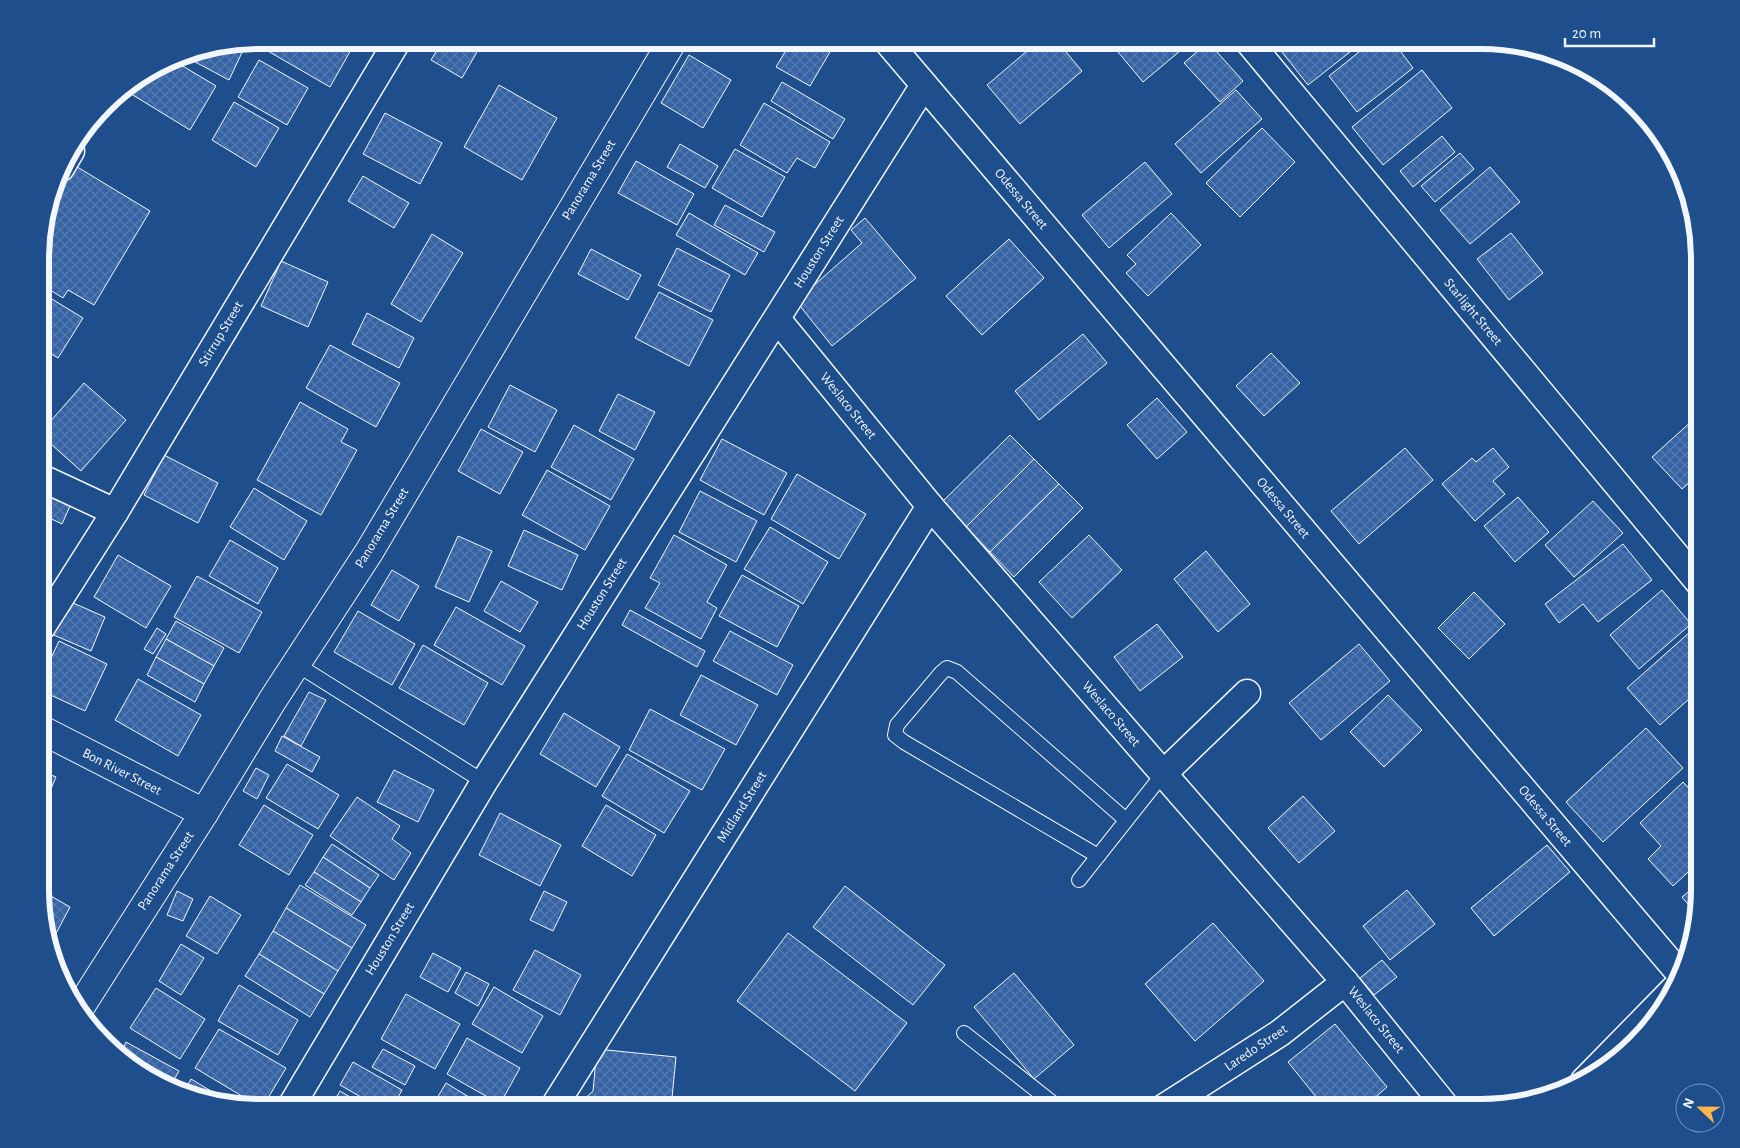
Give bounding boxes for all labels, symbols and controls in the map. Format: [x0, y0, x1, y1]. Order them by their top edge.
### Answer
scale bar [1565, 15, 1654, 47]
text: 20 m [1572, 26, 1601, 41]
street label: Panorama Street [560, 137, 619, 223]
street label: Odessa Street [992, 166, 1051, 233]
street label: Houston Street [791, 213, 847, 290]
street label: Starlight Street [1441, 276, 1505, 349]
street label: Stirrup Street [196, 299, 246, 369]
street label: Weslaco Street [817, 370, 879, 442]
street label: Odessa Street [1254, 475, 1313, 542]
street label: Panorama Street [353, 485, 412, 571]
street label: Houston Street [574, 555, 630, 632]
street label: Weslaco Street [1079, 679, 1143, 750]
street label: Bon River Street [80, 746, 164, 798]
street label: Midland Street [715, 768, 770, 845]
street label: Odessa Street [1516, 783, 1575, 850]
street label: Panorama Street [135, 829, 197, 913]
street label: Houston Street [363, 900, 417, 978]
street label: Weslaco Street [1345, 984, 1407, 1056]
street label: Laredo Street [1222, 1022, 1290, 1074]
north arrow [1675, 1083, 1725, 1133]
text: N [1681, 1096, 1697, 1111]

